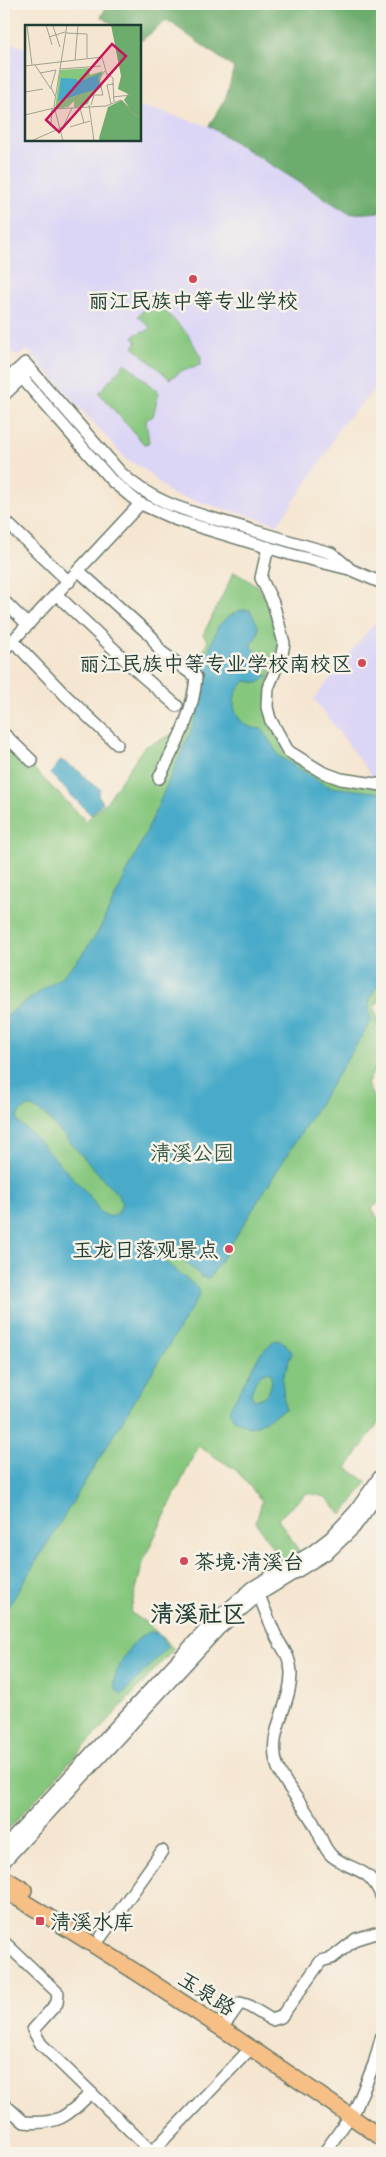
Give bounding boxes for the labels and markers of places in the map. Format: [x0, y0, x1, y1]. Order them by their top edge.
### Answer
marker: 丽江民族中等专业学校 [187, 273, 199, 285]
place label: 丽江民族中等专业学校 [88, 288, 298, 313]
place label: 丽江民族中等专业学校南校区 [79, 651, 352, 676]
marker: 丽江民族中等专业学校南校区 [356, 657, 368, 669]
place label: 玉龙日落观景点 [72, 1237, 219, 1262]
marker: 玉龙日落观景点 [223, 1243, 235, 1255]
place label: 茶境·清溪台 [194, 1549, 304, 1574]
marker: 茶境·清溪台 [178, 1555, 190, 1567]
place label: 清溪水库 [50, 1909, 134, 1934]
marker: 清溪水库 [34, 1915, 46, 1927]

